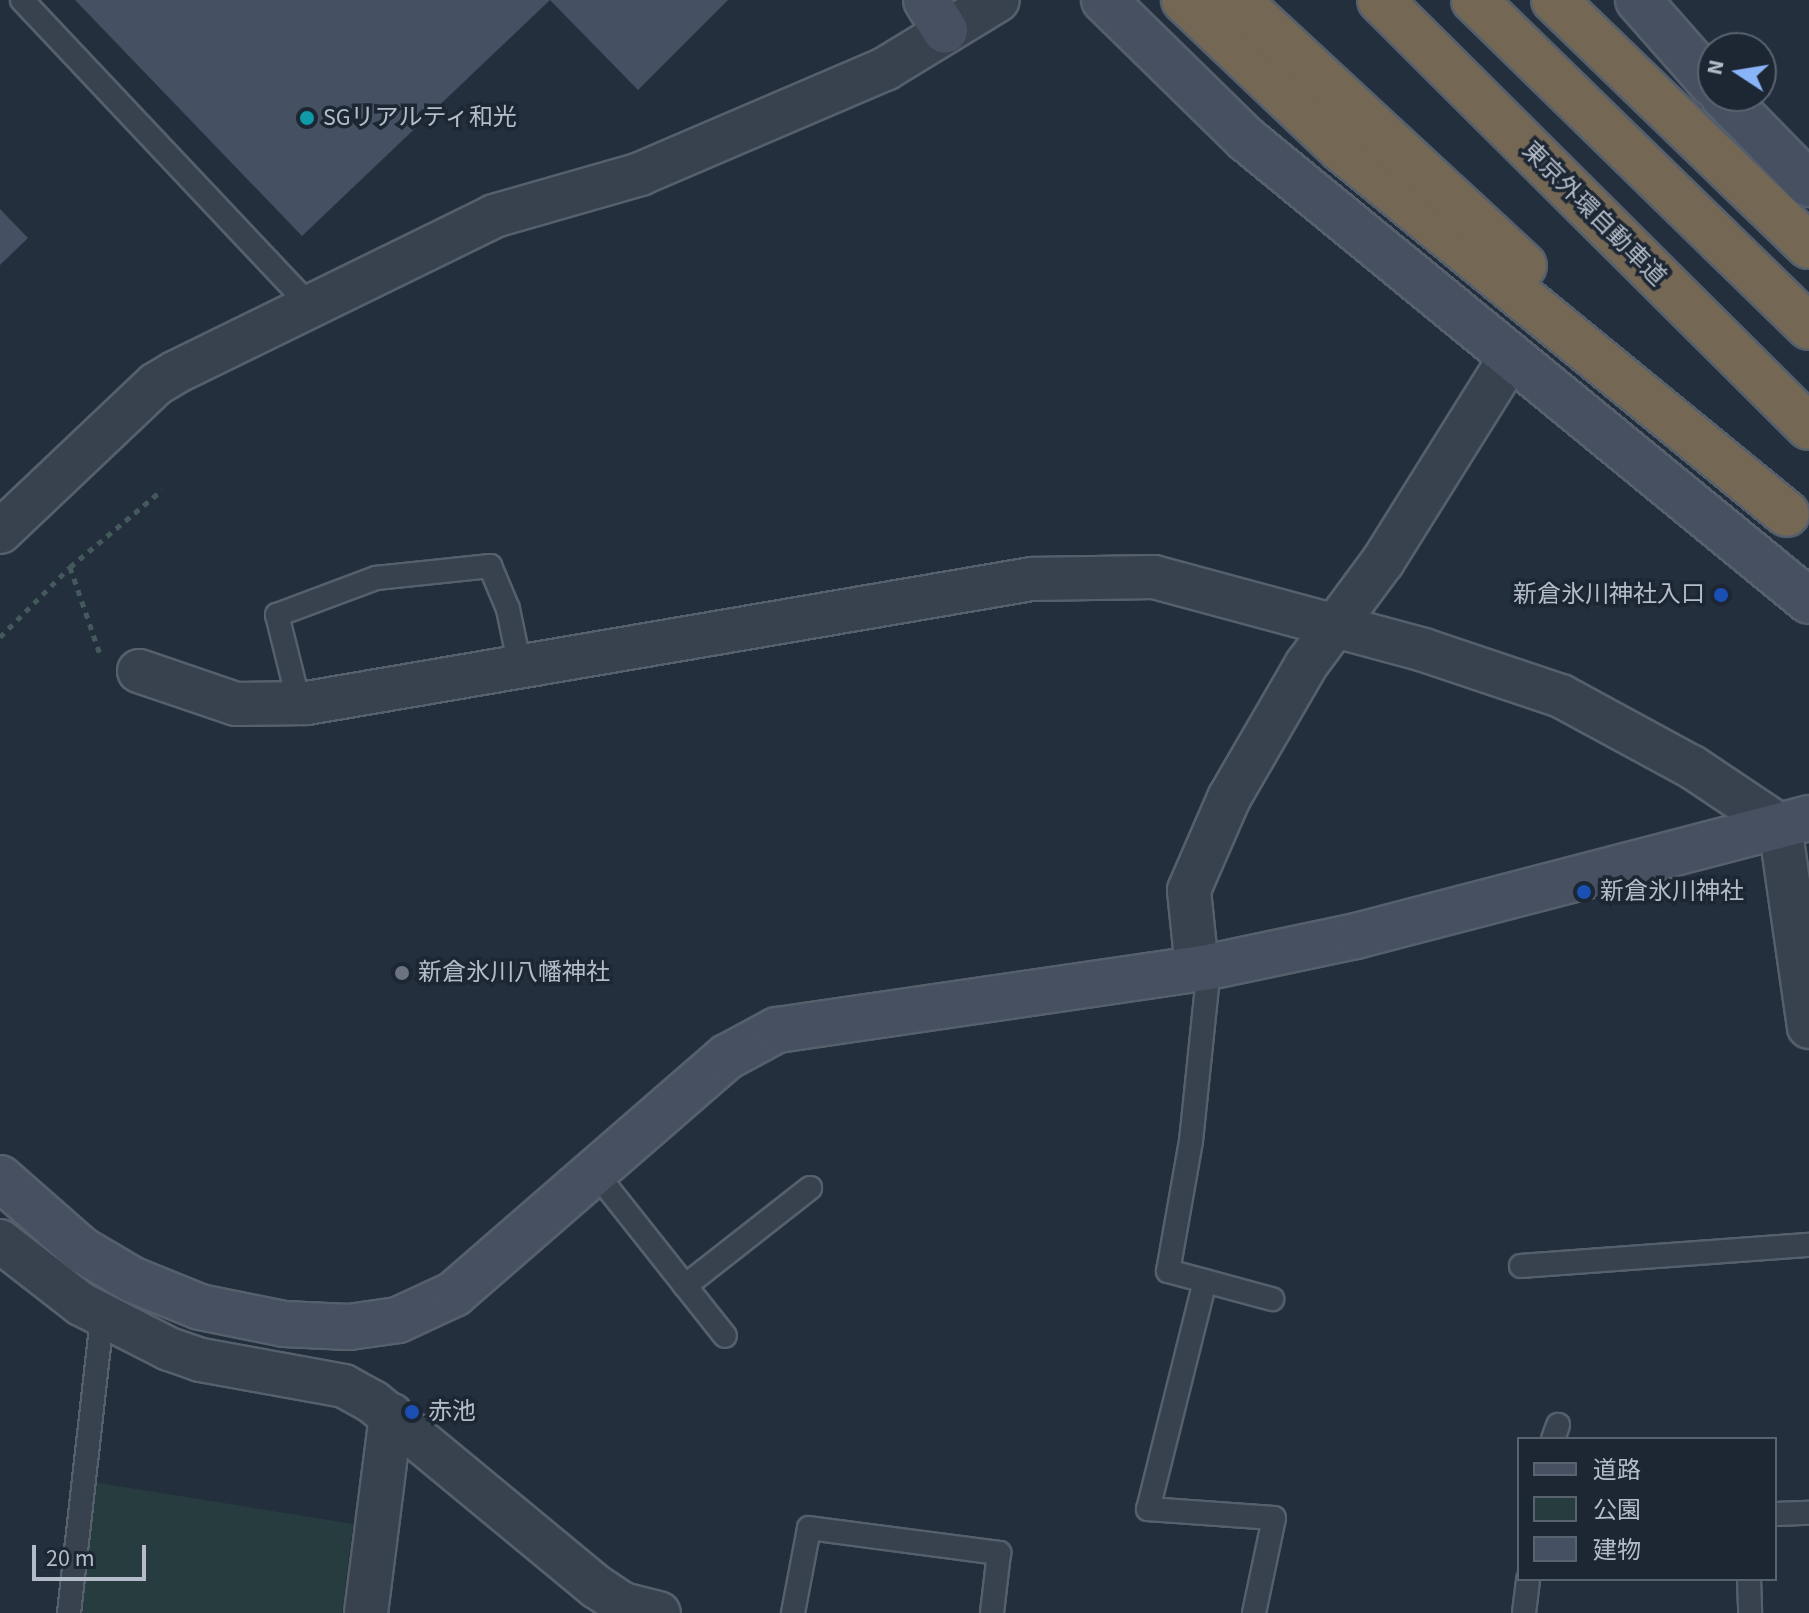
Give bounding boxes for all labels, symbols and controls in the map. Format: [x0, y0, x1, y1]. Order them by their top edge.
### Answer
north arrow [1697, 32, 1777, 112]
text: N [1698, 57, 1733, 78]
place label: SGリアルティ和光 [323, 104, 519, 132]
marker: SGリアルティ和光 [298, 109, 316, 127]
street label: 東京外環自動車道 [1516, 136, 1672, 292]
place label: 新倉氷川神社入口 [1513, 581, 1705, 609]
marker: 新倉氷川神社入口 [1712, 586, 1730, 604]
place label: 新倉氷川神社 [1600, 878, 1744, 906]
marker: 新倉氷川神社 [1575, 883, 1593, 901]
place label: 新倉氷川八幡神社 [418, 959, 610, 987]
marker: 新倉氷川八幡神社 [393, 964, 411, 982]
place label: 赤池 [428, 1398, 476, 1426]
marker: 赤池 [403, 1403, 421, 1421]
legend [1517, 1437, 1777, 1581]
text: 道路 [1593, 1453, 1641, 1488]
text: 公園 [1593, 1493, 1641, 1528]
scale bar [36, 1529, 150, 1579]
text: 建物 [1593, 1533, 1641, 1568]
text: 20 m [46, 1541, 95, 1576]

